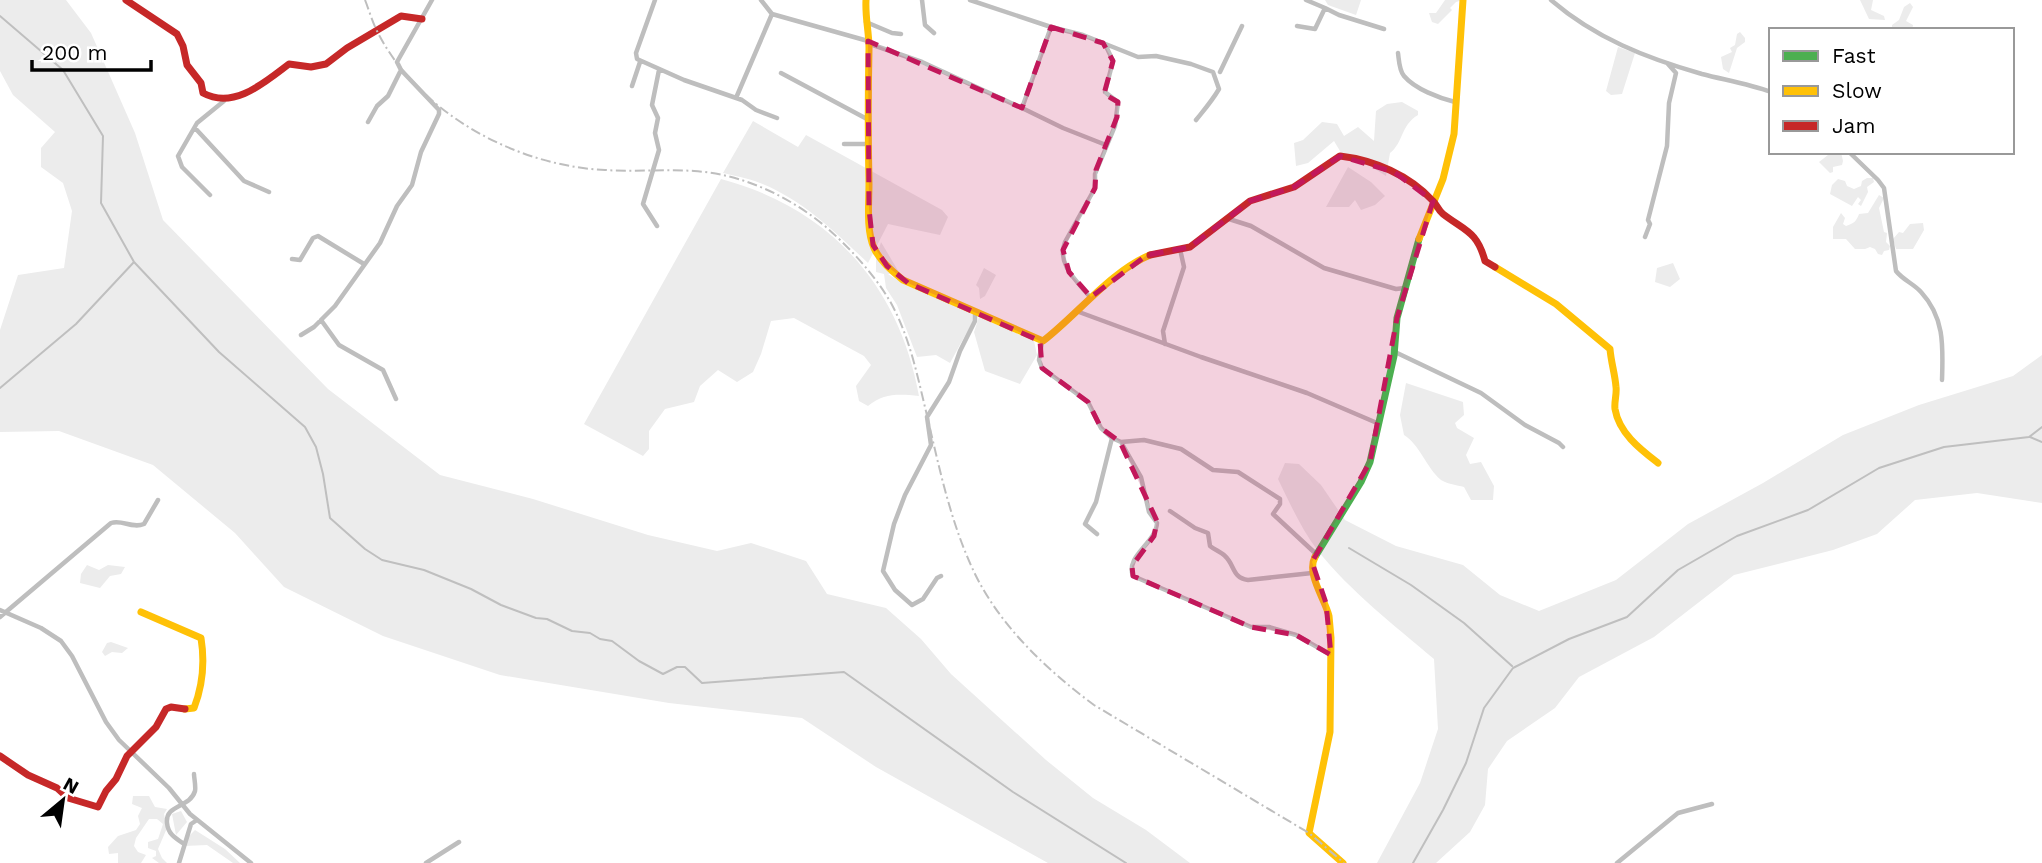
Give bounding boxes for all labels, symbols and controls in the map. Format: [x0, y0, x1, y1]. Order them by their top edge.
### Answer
scale bar [32, 28, 150, 72]
legend [1769, 28, 2014, 154]
text: 200 m [42, 40, 108, 65]
text: Fast [1832, 43, 1876, 68]
text: Slow [1832, 78, 1882, 103]
text: Jam [1832, 113, 1875, 138]
north arrow [28, 765, 98, 835]
text: N [59, 772, 83, 799]

